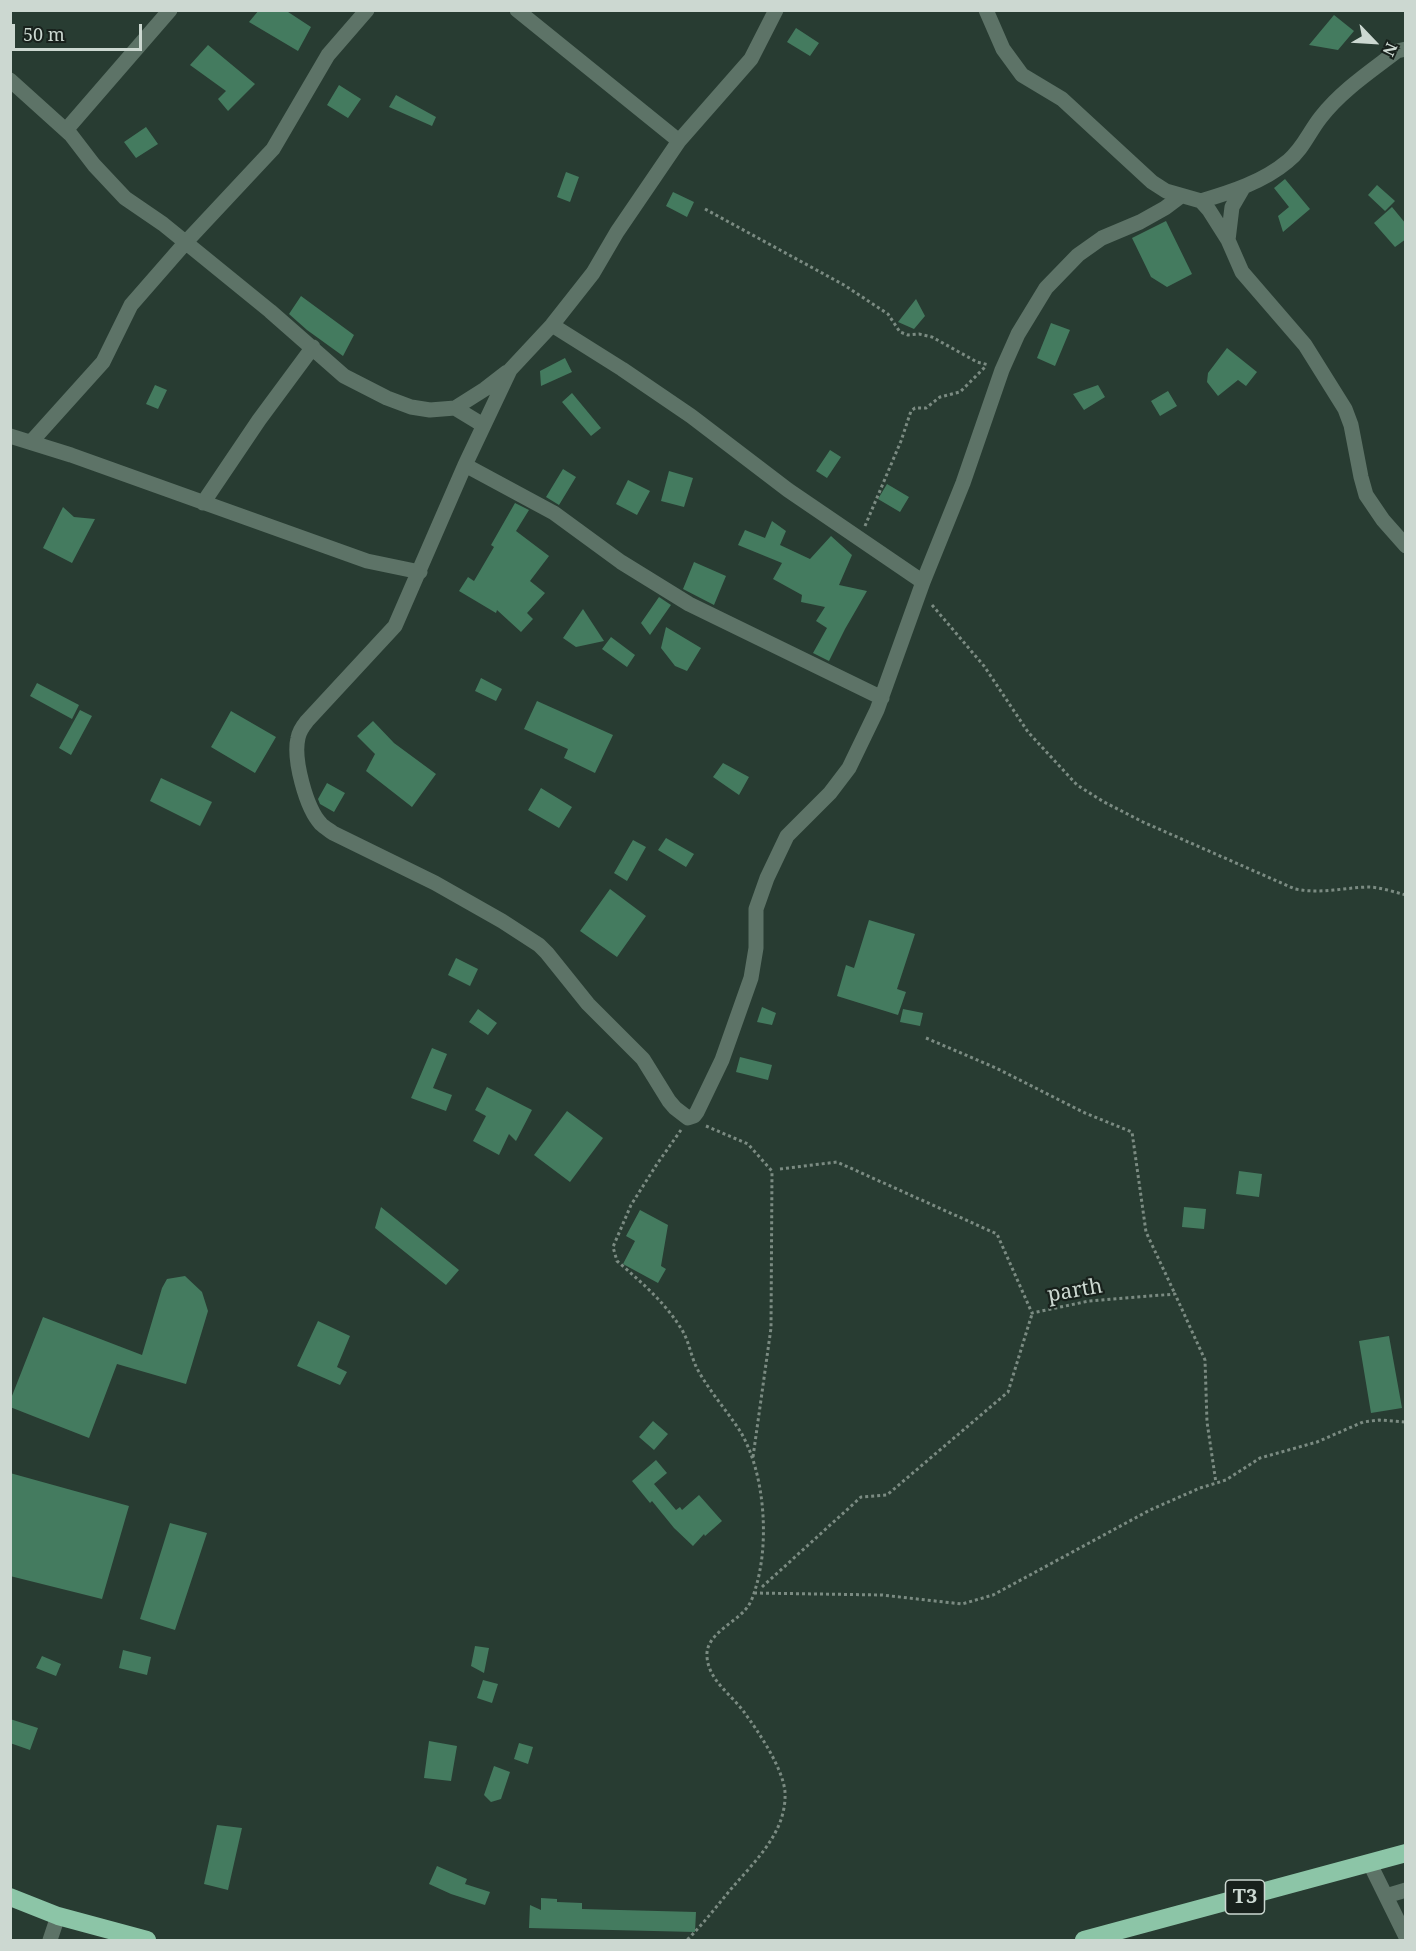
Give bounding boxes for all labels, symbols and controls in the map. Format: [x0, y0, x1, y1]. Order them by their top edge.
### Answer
scale bar [15, 12, 146, 50]
north arrow [1344, 12, 1404, 72]
text: 50 m [23, 22, 65, 46]
text: N [1378, 39, 1403, 60]
street label: parth [1046, 1274, 1104, 1308]
road number: T3 [1226, 1880, 1264, 1914]

